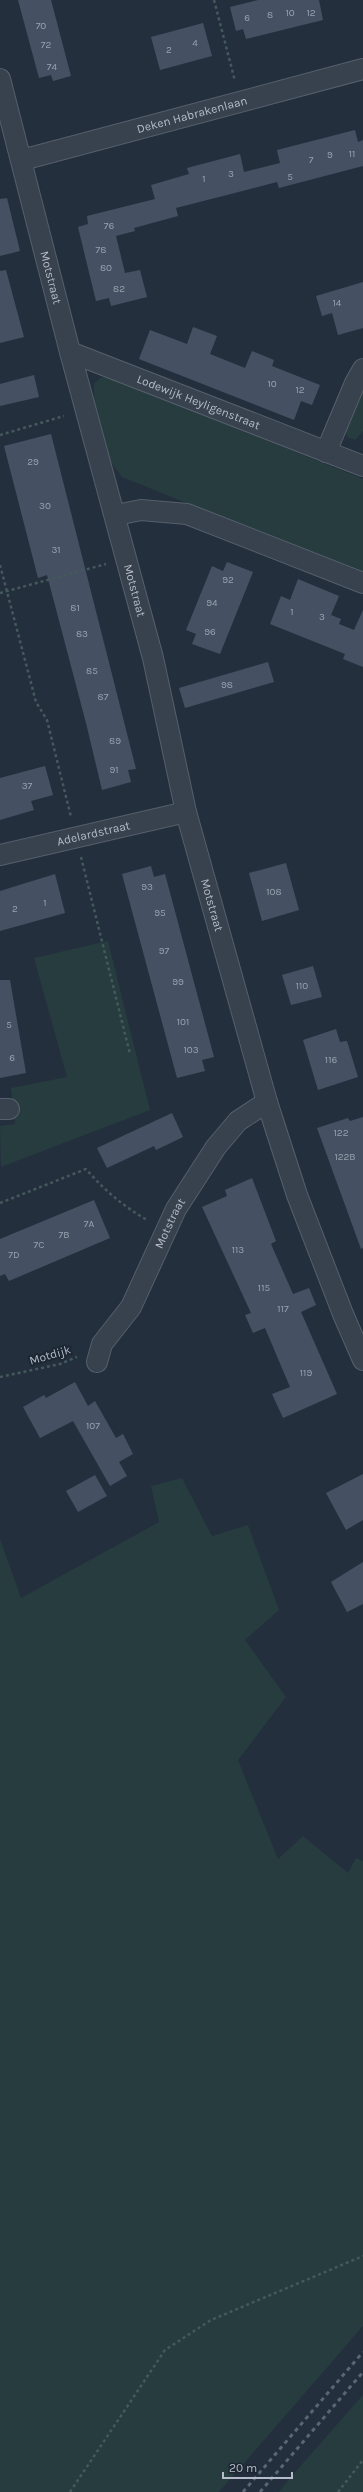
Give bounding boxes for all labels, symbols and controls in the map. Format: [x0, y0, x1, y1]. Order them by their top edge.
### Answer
house number: 10 [285, 7, 295, 19]
house number: 12 [306, 7, 316, 19]
house number: 8 [267, 9, 273, 21]
house number: 6 [244, 12, 250, 24]
house number: 70 [36, 20, 46, 32]
house number: 4 [192, 37, 198, 49]
house number: 72 [41, 39, 51, 51]
house number: 2 [166, 44, 172, 56]
house number: 74 [47, 61, 58, 73]
street label: Deken Habrakenlaan [135, 93, 249, 136]
house number: 11 [349, 148, 355, 160]
house number: 9 [327, 149, 333, 161]
house number: 7 [309, 154, 314, 166]
house number: 3 [228, 168, 234, 180]
house number: 5 [287, 171, 293, 183]
house number: 1 [202, 173, 206, 185]
house number: 76 [104, 220, 114, 232]
house number: 78 [96, 244, 106, 256]
street label: Motstraat [37, 250, 65, 306]
house number: 80 [100, 262, 112, 274]
house number: 82 [113, 283, 125, 295]
house number: 14 [333, 297, 342, 309]
street label: Lodewijk Heyligenstraat [135, 372, 263, 432]
house number: 10 [267, 378, 277, 390]
house number: 12 [295, 384, 305, 396]
house number: 29 [27, 456, 39, 468]
house number: 30 [39, 500, 51, 512]
house number: 31 [51, 544, 61, 556]
street label: Motstraat [121, 563, 149, 619]
house number: 92 [222, 574, 234, 586]
house number: 94 [206, 597, 218, 609]
house number: 81 [70, 602, 80, 614]
house number: 1 [290, 606, 294, 618]
house number: 3 [319, 611, 325, 623]
house number: 96 [204, 626, 216, 638]
house number: 83 [76, 628, 88, 640]
house number: 85 [86, 665, 98, 677]
house number: 98 [221, 679, 233, 691]
house number: 87 [98, 691, 109, 703]
house number: 89 [109, 735, 121, 747]
house number: 91 [109, 764, 119, 776]
house number: 37 [22, 780, 33, 792]
street label: Adelardstraat [56, 818, 132, 849]
street label: Motstraat [198, 877, 226, 933]
house number: 93 [141, 881, 153, 893]
house number: 108 [266, 886, 282, 898]
house number: 1 [43, 897, 47, 909]
house number: 2 [12, 903, 18, 915]
house number: 95 [154, 907, 166, 919]
house number: 97 [159, 945, 170, 957]
house number: 99 [172, 976, 184, 988]
house number: 110 [296, 980, 308, 992]
house number: 101 [177, 1016, 189, 1028]
house number: 5 [6, 1019, 12, 1031]
house number: 103 [183, 1044, 199, 1056]
house number: 6 [9, 1052, 15, 1064]
house number: 116 [325, 1054, 337, 1066]
house number: 122 [334, 1127, 349, 1139]
house number: 122B [334, 1151, 356, 1163]
street label: Motstraat [152, 1195, 188, 1251]
house number: 7A [84, 1218, 94, 1230]
house number: 7B [59, 1229, 69, 1241]
house number: 7C [34, 1239, 44, 1251]
house number: 113 [232, 1244, 244, 1256]
house number: 7D [8, 1249, 20, 1261]
house number: 115 [258, 1282, 270, 1294]
house number: 117 [277, 1303, 289, 1315]
street label: Motdijk [28, 1342, 73, 1368]
house number: 119 [300, 1367, 312, 1379]
house number: 107 [86, 1420, 100, 1432]
scale bar [223, 2454, 292, 2480]
text: 20 m [229, 2461, 257, 2475]

